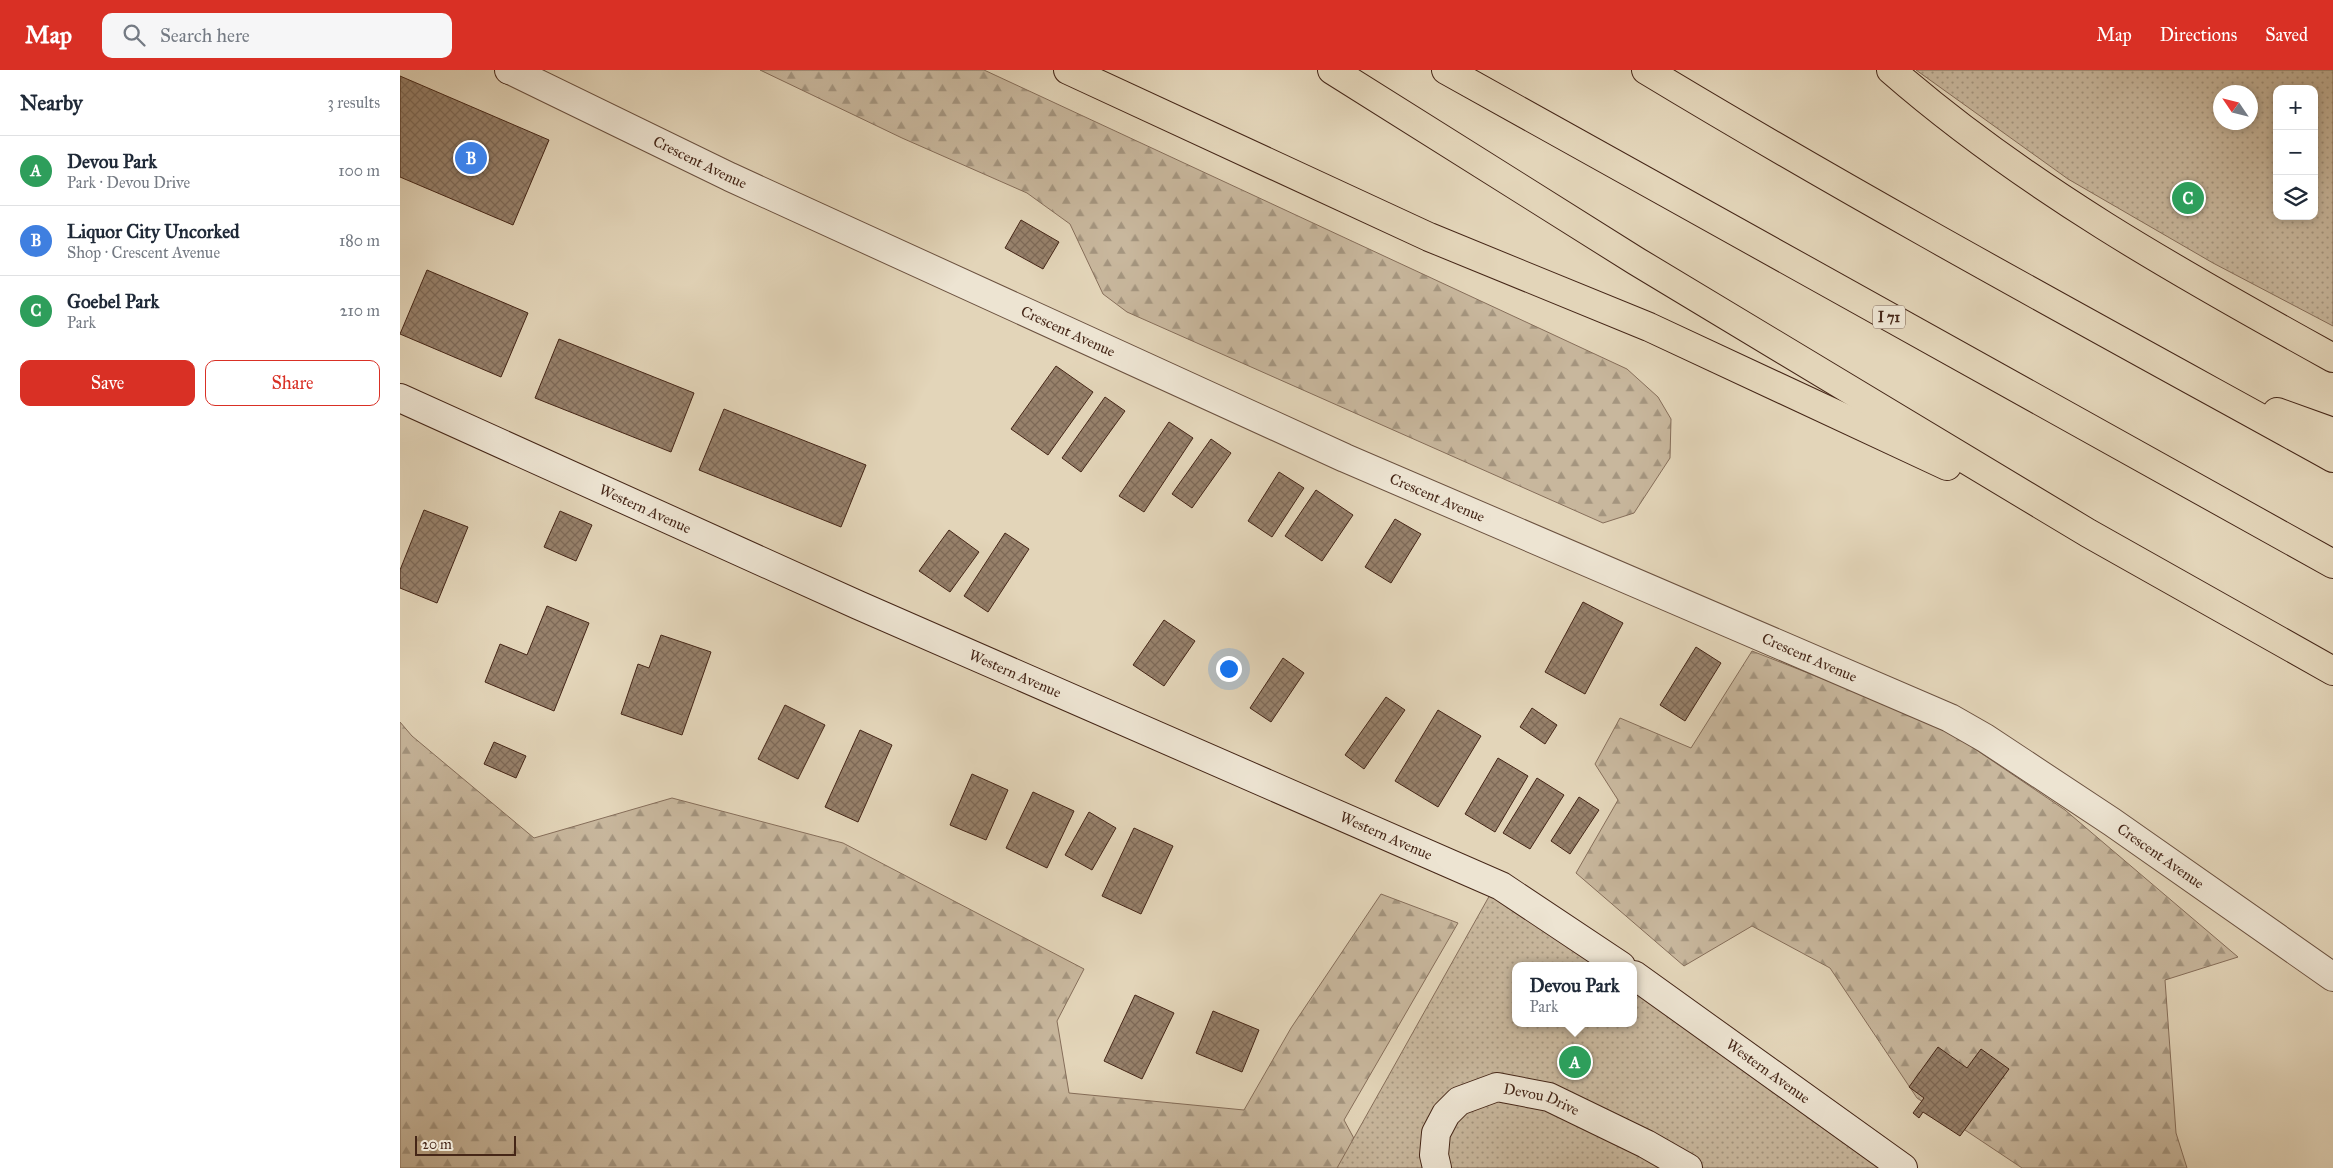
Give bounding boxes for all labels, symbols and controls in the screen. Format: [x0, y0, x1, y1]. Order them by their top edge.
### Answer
search box [102, 13, 452, 58]
text: Map [25, 20, 72, 50]
icon: search [120, 21, 148, 49]
text: Search here [160, 24, 250, 47]
text: Map [2096, 24, 2132, 46]
text: Directions [2160, 24, 2237, 46]
text: Saved [2265, 24, 2308, 46]
north arrow [2213, 85, 2258, 130]
map controls [2273, 85, 2318, 220]
button: + [2273, 85, 2318, 130]
text: Nearby [20, 90, 83, 116]
text: 3 results [327, 93, 380, 112]
button: − [2273, 130, 2318, 175]
street label: Crescent Avenue [650, 132, 750, 192]
pin: B [455, 139, 487, 177]
text: Devou Park [67, 150, 157, 173]
text: A [31, 161, 41, 180]
text: 100 m [338, 161, 380, 180]
text: Park · Devou Drive [67, 173, 190, 192]
button: layers [2273, 175, 2318, 220]
pin: C [2172, 179, 2204, 217]
text: Liquor City Uncorked [67, 220, 240, 243]
text: B [31, 231, 41, 250]
text: 180 m [339, 231, 380, 250]
text: Shop · Crescent Avenue [67, 243, 220, 262]
text: Goebel Park [67, 290, 159, 313]
text: C [31, 301, 41, 320]
text: 210 m [340, 301, 380, 320]
street label: Crescent Avenue [1018, 302, 1118, 361]
road number: I 71 [1873, 306, 1905, 328]
text: Park [67, 313, 96, 332]
button: Save [20, 360, 195, 406]
button: Share [205, 360, 380, 406]
street label: Crescent Avenue [1387, 469, 1488, 526]
street label: Western Avenue [596, 480, 694, 537]
street label: Crescent Avenue [1759, 629, 1860, 686]
street label: Western Avenue [966, 646, 1064, 702]
your location [1216, 656, 1242, 682]
street label: Western Avenue [1337, 808, 1435, 864]
street label: Crescent Avenue [2114, 820, 2207, 893]
popup [1512, 962, 1637, 1027]
text: Devou Park [1529, 974, 1620, 997]
text: Park [1529, 997, 1558, 1016]
street label: Western Avenue [1723, 1035, 1814, 1107]
pin: A [1559, 1043, 1591, 1081]
street label: Devou Drive [1502, 1079, 1582, 1119]
scale bar [415, 1133, 516, 1156]
text: 20 m [422, 1136, 452, 1153]

